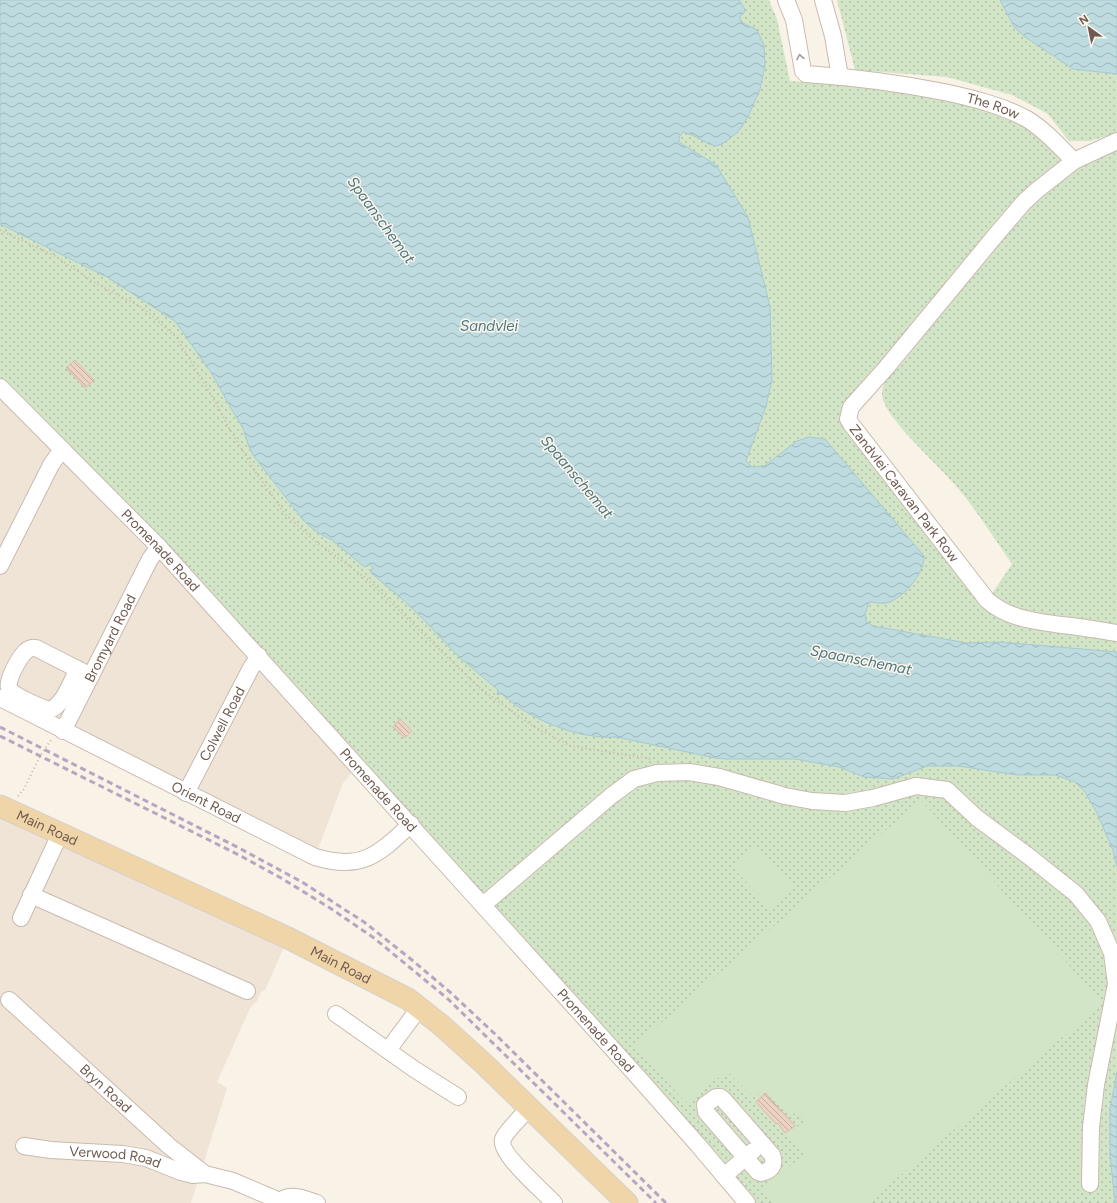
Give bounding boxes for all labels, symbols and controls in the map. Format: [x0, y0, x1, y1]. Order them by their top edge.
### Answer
north arrow [1069, 8, 1109, 48]
text: N [1077, 12, 1091, 28]
one-way arrow [796, 54, 805, 60]
street label: The Row [965, 90, 1022, 123]
water label: Spaanschemat [343, 173, 419, 267]
water label: Sandvlei [460, 317, 519, 335]
street label: Zandvlei Caravan Park Row [846, 421, 963, 566]
water label: Spaanschemat [537, 432, 617, 522]
street label: Promenade Road [117, 506, 203, 595]
street label: Bromyard Road [81, 592, 140, 685]
water label: Spaanschemat [809, 641, 914, 679]
street label: Colwell Road [196, 684, 249, 764]
street label: Promenade Road [336, 745, 420, 836]
street label: Orient Road [169, 778, 243, 827]
street label: Main Road [14, 807, 81, 850]
street label: Main Road [307, 943, 374, 988]
street label: Promenade Road [553, 985, 638, 1076]
street label: Bryn Road [76, 1061, 135, 1117]
street label: Verwood Road [69, 1143, 163, 1172]

